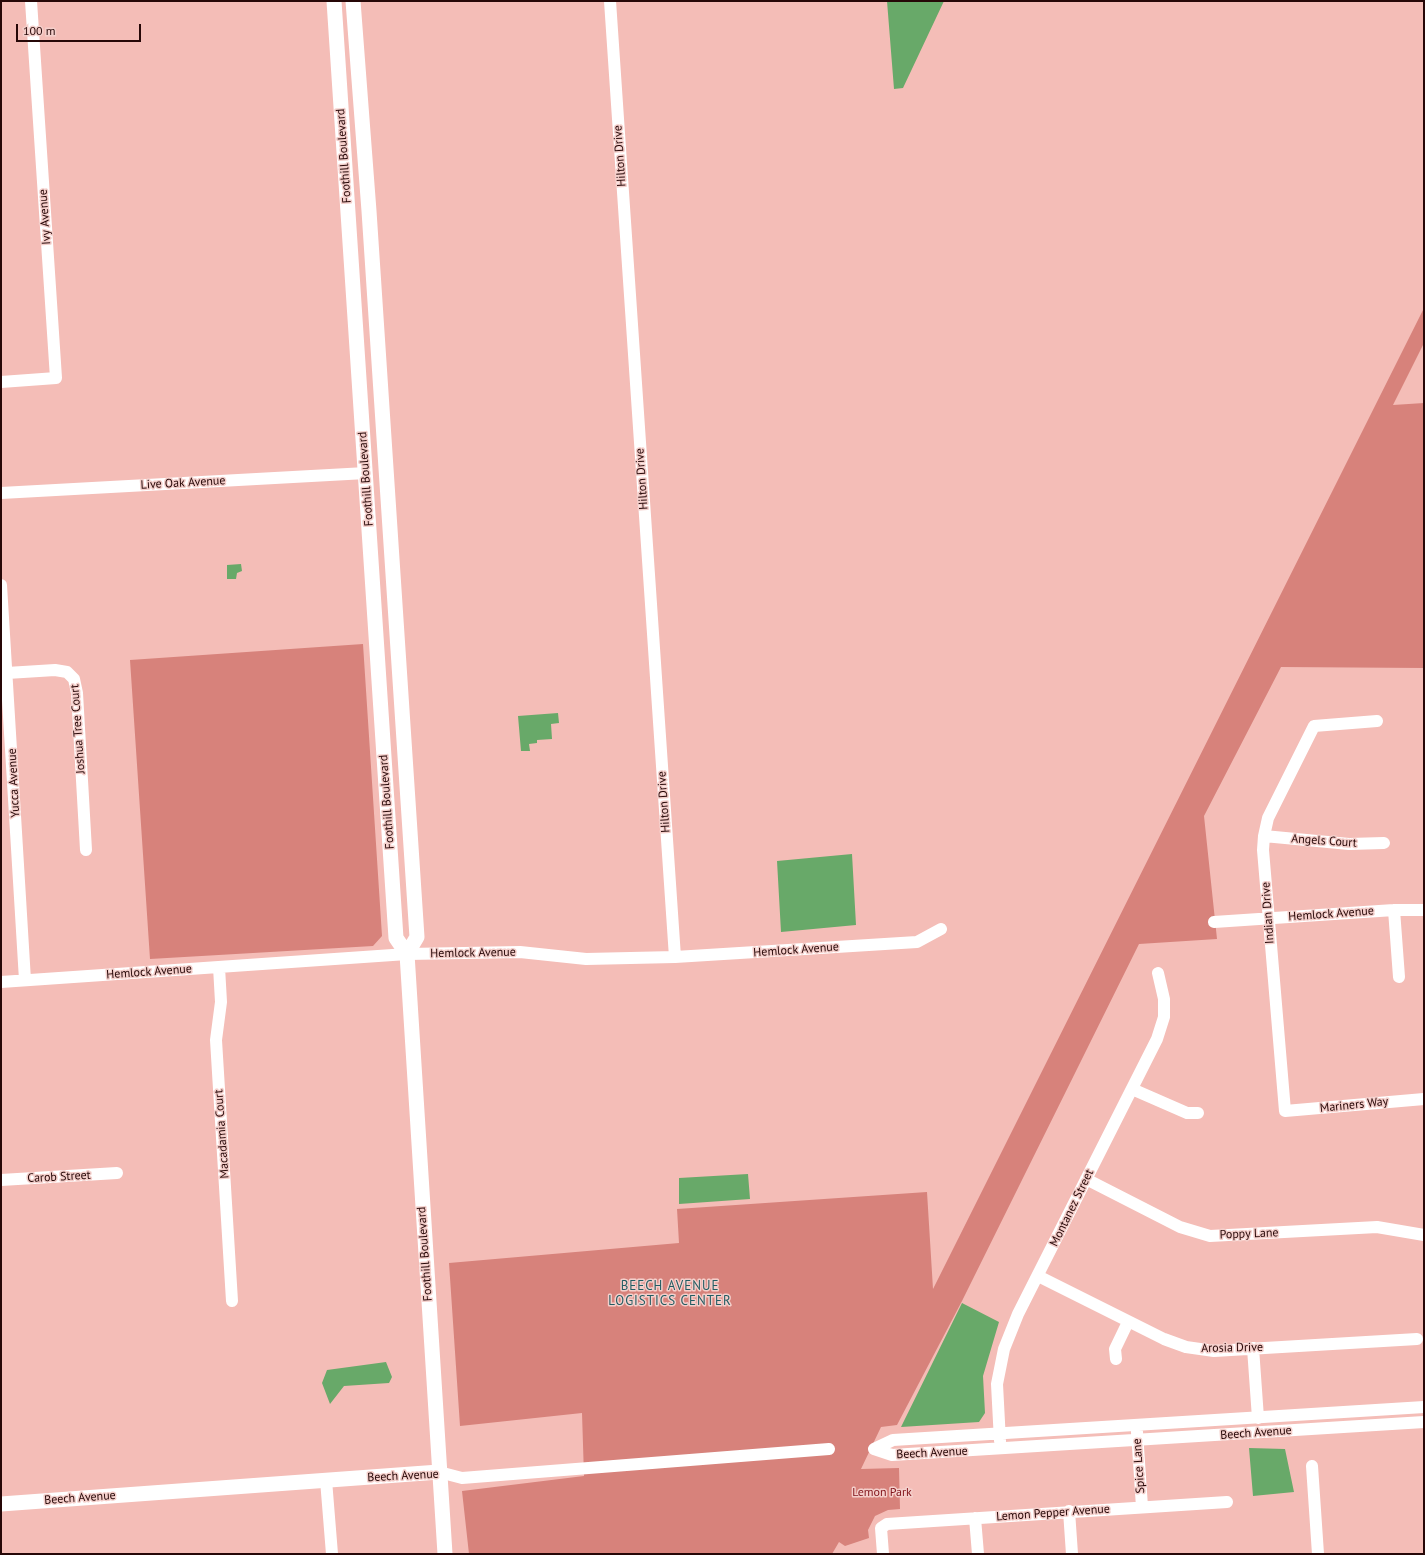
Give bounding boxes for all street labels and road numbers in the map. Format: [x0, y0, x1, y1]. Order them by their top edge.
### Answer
street label: Foothill Boulevard [334, 108, 354, 204]
street label: Hilton Drive [611, 125, 629, 187]
street label: Ivy Avenue [36, 189, 54, 245]
street label: Foothill Boulevard [356, 431, 376, 527]
street label: Hilton Drive [633, 448, 651, 510]
street label: Live Oak Avenue [140, 474, 226, 492]
street label: Joshua Tree Court [68, 684, 88, 774]
street label: Yucca Avenue [5, 748, 23, 818]
street label: Foothill Boulevard [377, 754, 397, 850]
street label: Hilton Drive [655, 771, 673, 833]
street label: Angels Court [1291, 832, 1357, 850]
street label: Indian Drive [1259, 881, 1277, 945]
street label: Hemlock Avenue [1288, 904, 1374, 924]
street label: Hemlock Avenue [753, 940, 839, 960]
street label: Hemlock Avenue [430, 945, 516, 961]
street label: Hemlock Avenue [106, 962, 192, 982]
street label: Macadamia Court [212, 1089, 232, 1179]
street label: Mariners Way [1319, 1094, 1389, 1116]
street label: Montanez Street [1047, 1167, 1097, 1249]
street label: Carob Street [27, 1168, 91, 1186]
street label: Foothill Boulevard [415, 1206, 435, 1302]
street label: Poppy Lane [1219, 1226, 1279, 1242]
street label: Arosia Drive [1201, 1340, 1263, 1356]
street label: Beech Avenue [1220, 1423, 1292, 1443]
street label: Spice Lane [1130, 1438, 1148, 1494]
street label: Beech Avenue [896, 1444, 968, 1462]
street label: Beech Avenue [367, 1467, 439, 1485]
street label: Beech Avenue [44, 1488, 116, 1508]
street label: Lemon Pepper Avenue [996, 1502, 1110, 1524]

